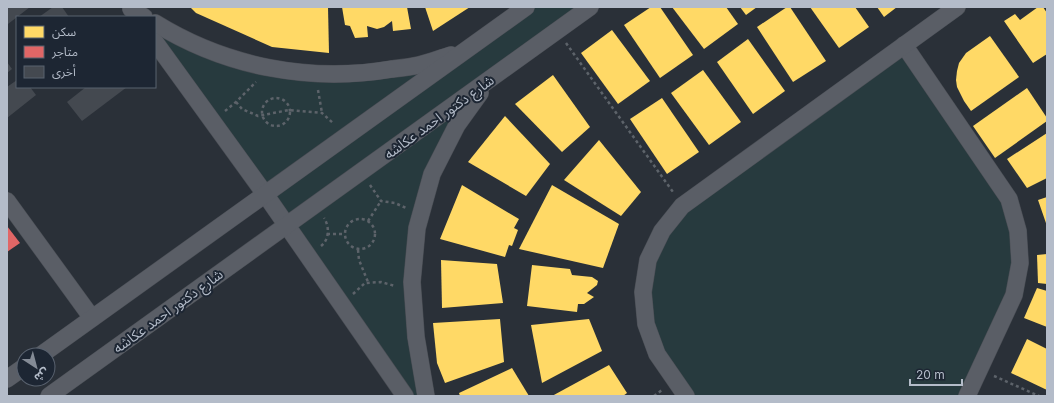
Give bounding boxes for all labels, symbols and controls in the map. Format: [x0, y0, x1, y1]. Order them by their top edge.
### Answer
legend [16, 16, 156, 88]
text: سكن [52, 24, 76, 39]
text: متاجر [51, 44, 78, 59]
text: أخرى [52, 64, 76, 79]
street label: شارع دكتور احمد عكاشه [380, 71, 499, 165]
street label: شارع دكتور احمد عكاشه [109, 265, 228, 359]
north arrow [16, 347, 56, 387]
scale bar [910, 361, 962, 387]
text: ش [32, 365, 52, 385]
text: 20 m [916, 367, 945, 382]

